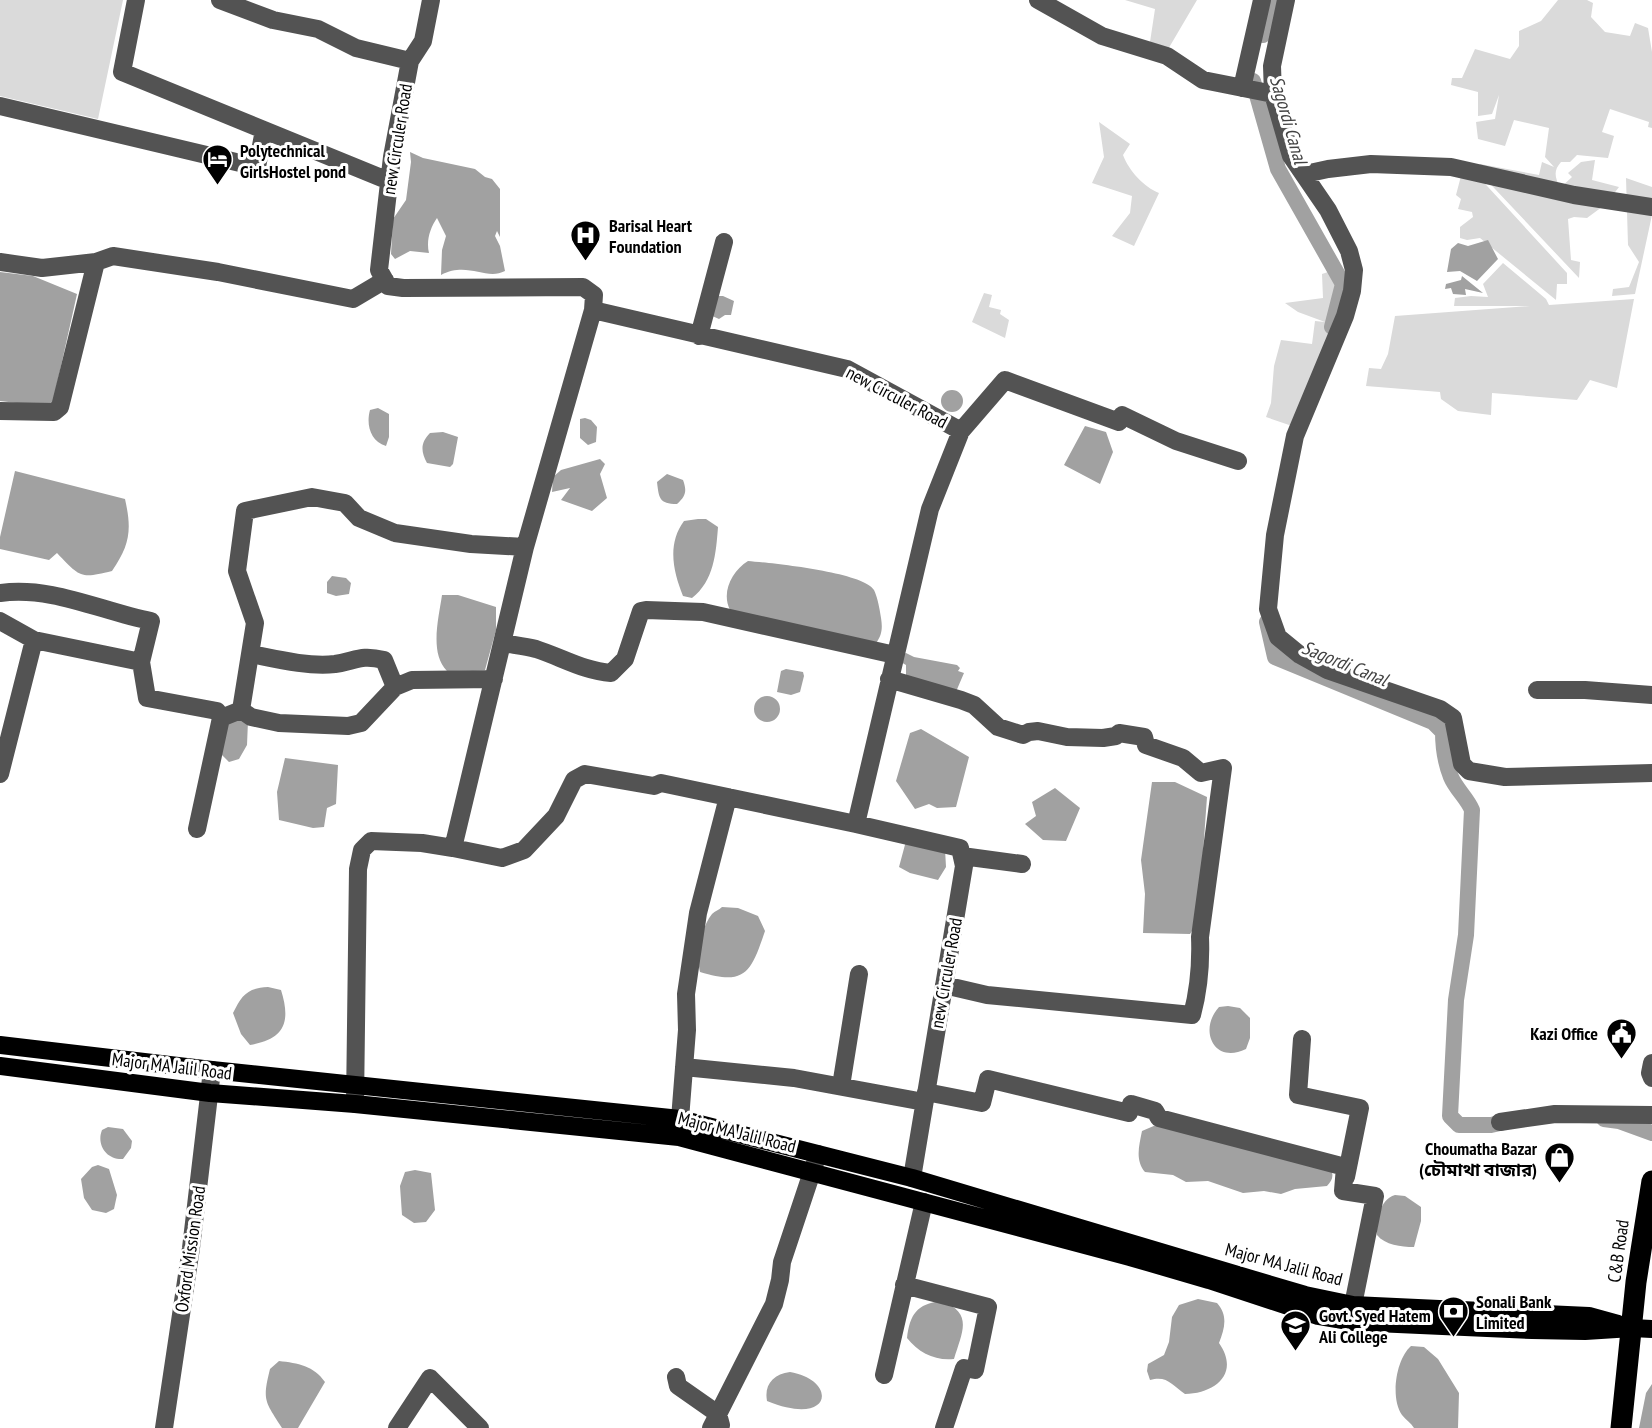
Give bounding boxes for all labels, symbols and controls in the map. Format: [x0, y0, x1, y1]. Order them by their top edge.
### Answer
water label: Sagordi Canal [1265, 73, 1313, 168]
street label: new Circuler Road [377, 82, 417, 196]
place label: Polytechnical GirlsHostel pond [240, 139, 346, 183]
hotel icon: Polytechnical GirlsHostel pond [200, 143, 234, 187]
place label: Barisal Heart Foundation [609, 214, 693, 258]
hospital icon: Barisal Heart Foundation [569, 218, 603, 262]
street label: new Circuler Road [842, 361, 952, 433]
water label: Sagordi Canal [1299, 635, 1393, 692]
street label: new Circuler Road [925, 916, 967, 1030]
public building icon: Kazi Office [1604, 1016, 1638, 1060]
place label: Kazi Office [1530, 1022, 1598, 1045]
street label: Major MA Jalil Road [111, 1047, 233, 1085]
street label: Major MA Jalil Road [676, 1106, 798, 1158]
place label: Choumatha Bazar (চৌমাথা বাজার) [1419, 1137, 1538, 1181]
shop icon: Choumatha Bazar (চৌমাথা বাজার) [1543, 1141, 1577, 1185]
street label: Oxford Mission Road [170, 1184, 210, 1314]
street label: C&B Road [1602, 1218, 1634, 1284]
street label: Major MA Jalil Road [1223, 1237, 1345, 1291]
place label: Sonali Bank Limited [1476, 1290, 1552, 1334]
bank icon: Sonali Bank Limited [1436, 1294, 1470, 1338]
place label: Govt. Syed Hatem Ali College [1318, 1304, 1431, 1348]
school or university icon: Govt. Syed Hatem Ali College [1279, 1308, 1313, 1352]

